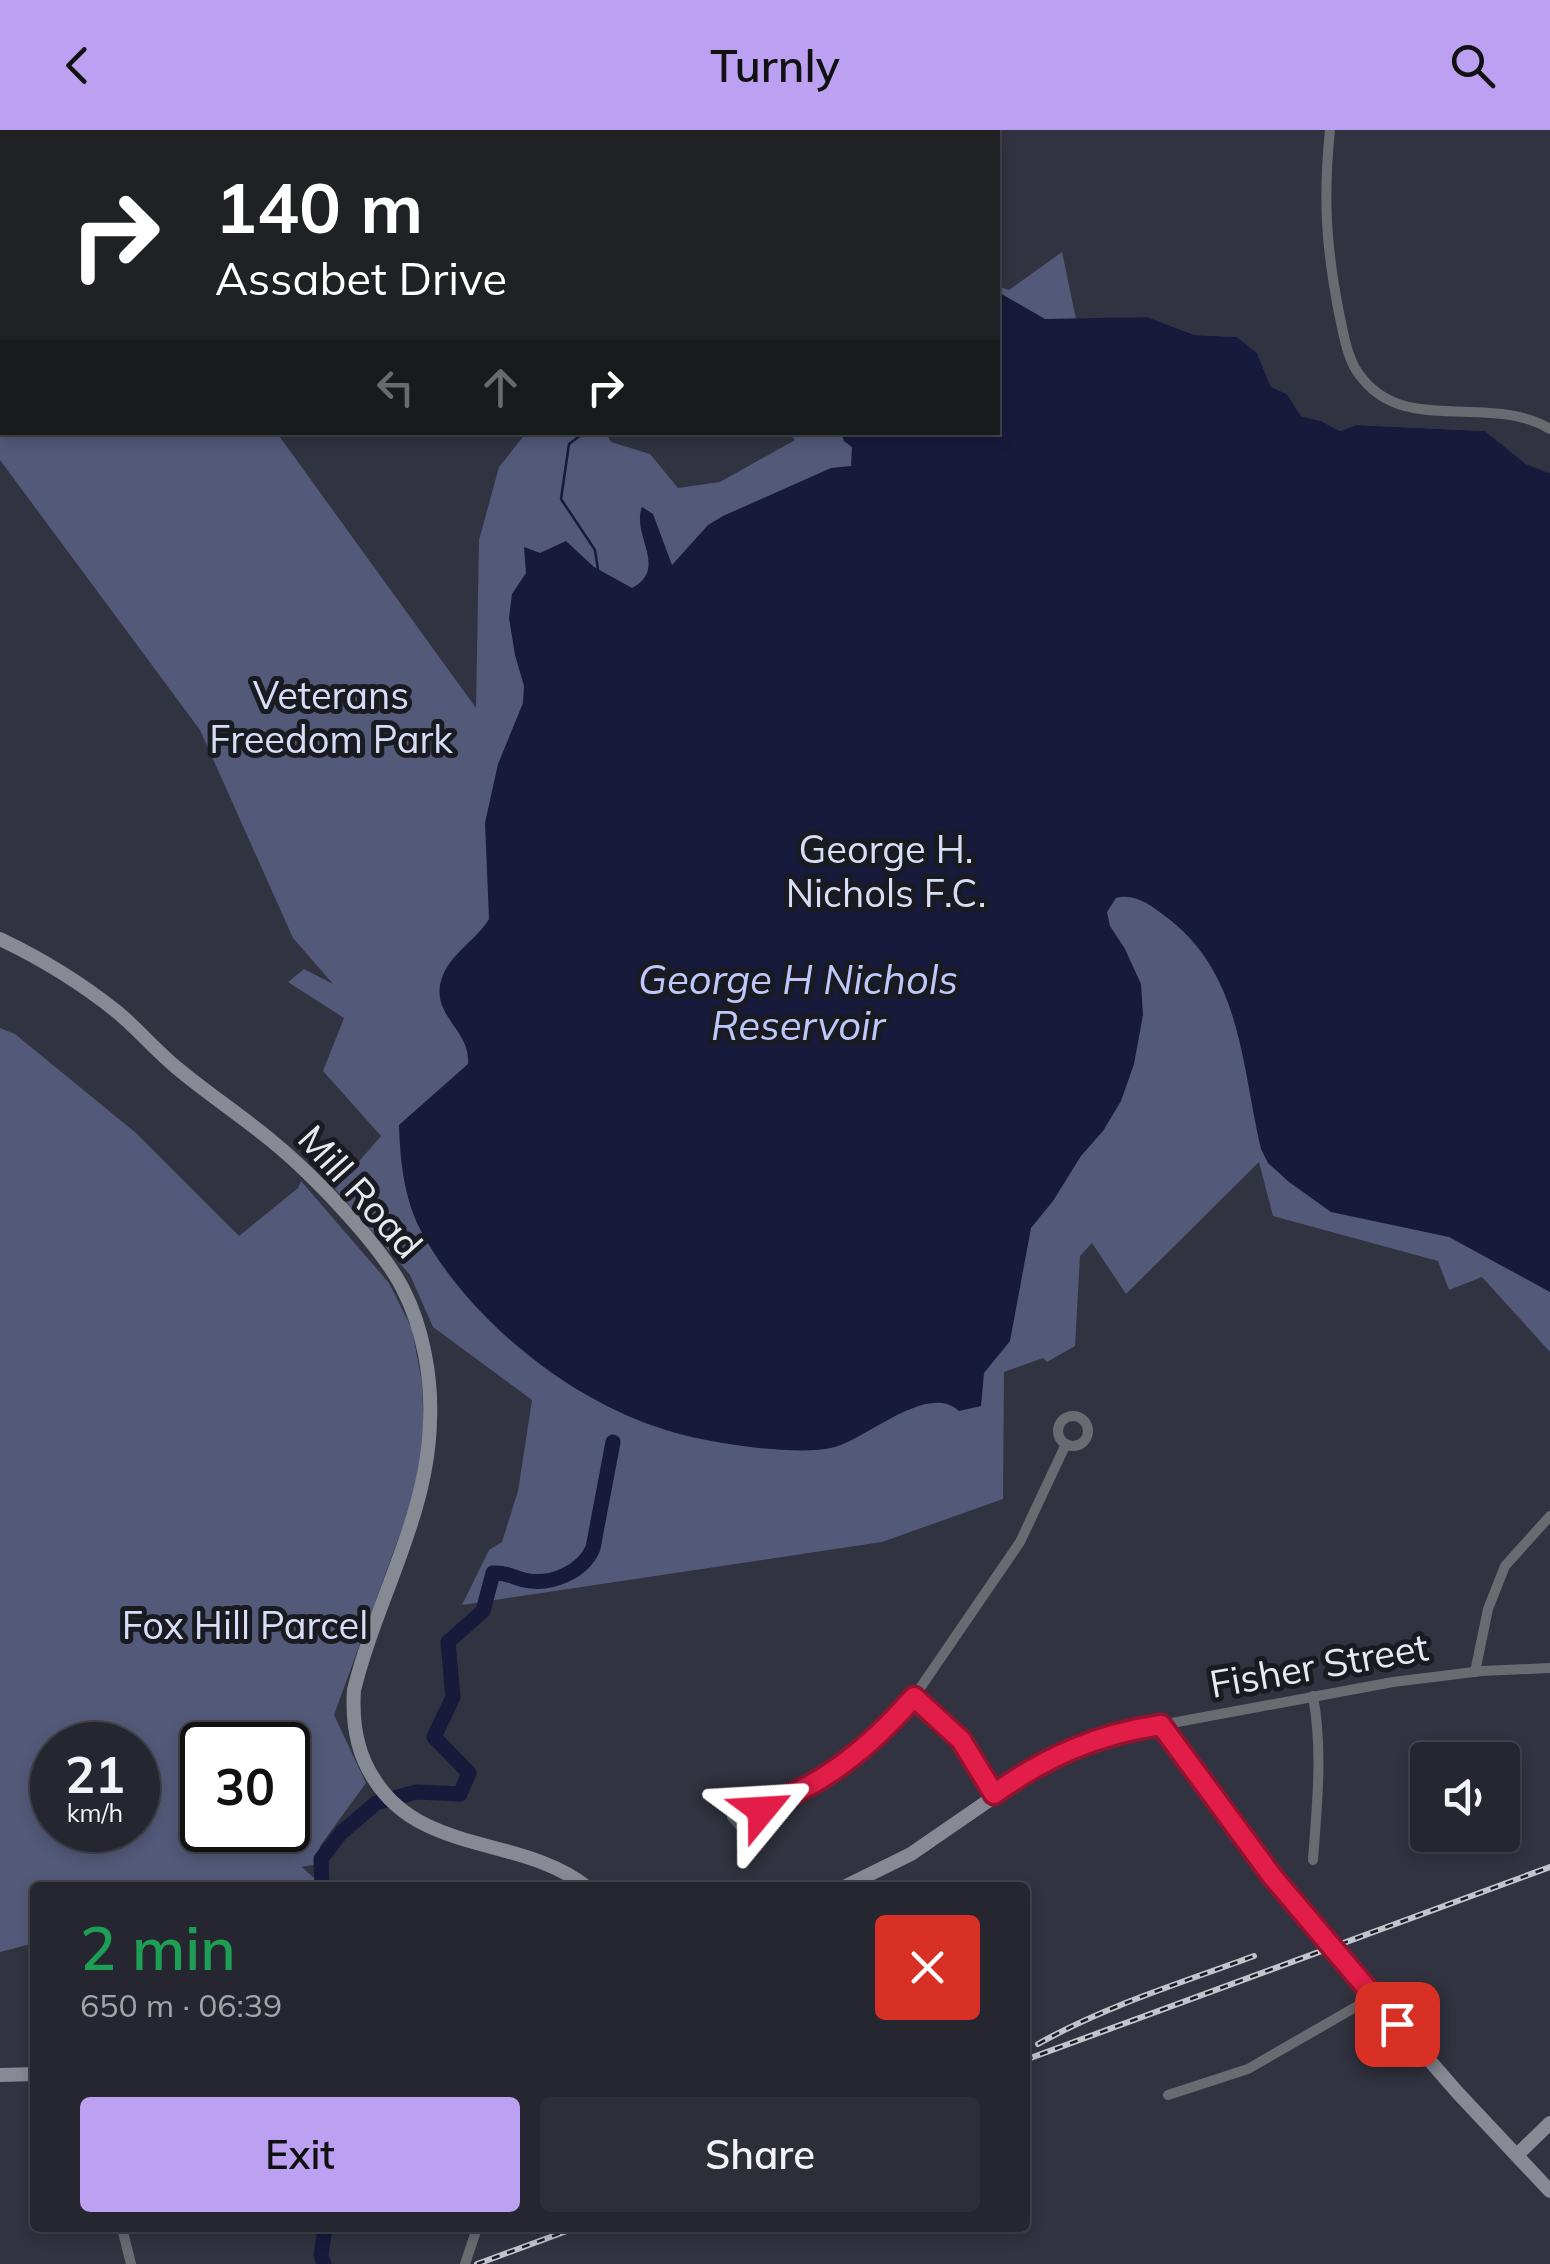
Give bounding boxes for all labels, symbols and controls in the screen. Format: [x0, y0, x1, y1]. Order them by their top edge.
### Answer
text: Turnly [710, 37, 840, 93]
icon: back [50, 38, 105, 93]
icon: search [1445, 38, 1500, 93]
text: 140 m [215, 163, 423, 251]
icon: right [50, 170, 180, 300]
text: Assabet Drive [215, 250, 507, 306]
icon: left [368, 360, 423, 415]
icon: ahead [473, 360, 528, 415]
icon: right [578, 360, 633, 415]
park label: Veterans Freedom Park [209, 671, 453, 763]
park label: George H. Nichols F.C. [786, 825, 986, 917]
water label: George H Nichols Reservoir [638, 954, 958, 1050]
street label: Mill Road [288, 1115, 433, 1268]
park label: Fox Hill Parcel [122, 1601, 368, 1649]
street label: Fisher Street [1206, 1622, 1432, 1708]
speed limit sign: 30 [180, 1722, 310, 1852]
map controls [1410, 1742, 1520, 1852]
button: sound [1410, 1742, 1520, 1852]
text: 21 [65, 1743, 125, 1806]
position arrow [710, 1758, 814, 1862]
text: km/h [67, 1797, 123, 1828]
text: 2 min [80, 1910, 236, 1985]
button: close [875, 1915, 980, 2020]
pin [1355, 1982, 1440, 2067]
text: 650 m · 06:39 [80, 1985, 282, 2025]
icon: arrive [1370, 1997, 1425, 2052]
button: Exit [80, 2097, 520, 2212]
button: Share [540, 2097, 980, 2212]

